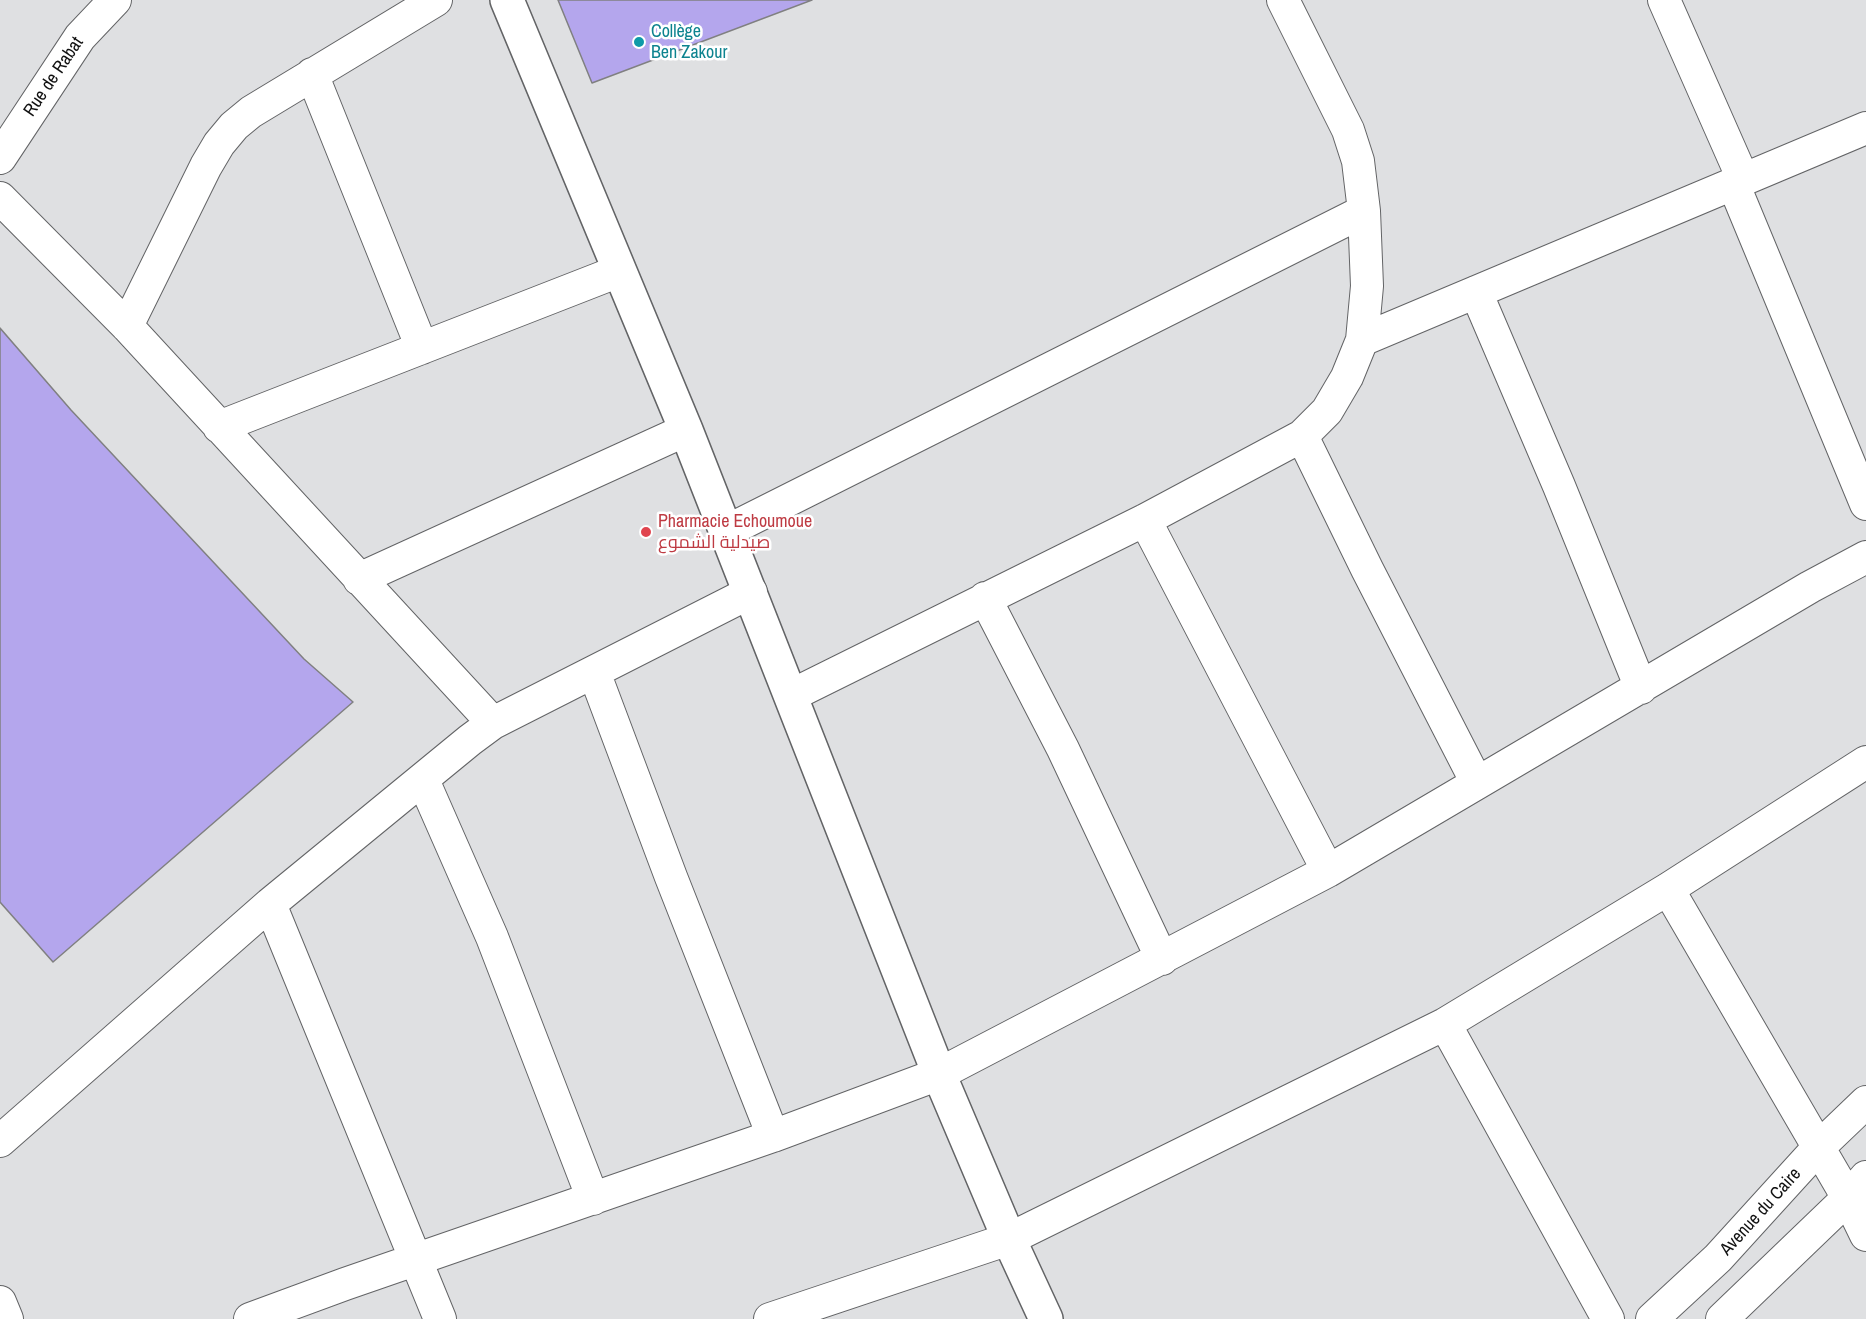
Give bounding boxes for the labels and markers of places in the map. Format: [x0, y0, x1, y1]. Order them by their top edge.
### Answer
place label: Collège Ben Zakour [651, 21, 727, 63]
marker: Collège Ben Zakour [632, 35, 646, 49]
place label: Pharmacie Echoumoue صيدلية الشموع [658, 511, 812, 554]
marker: Pharmacie Echoumoue صيدلية الشموع [639, 525, 653, 539]

